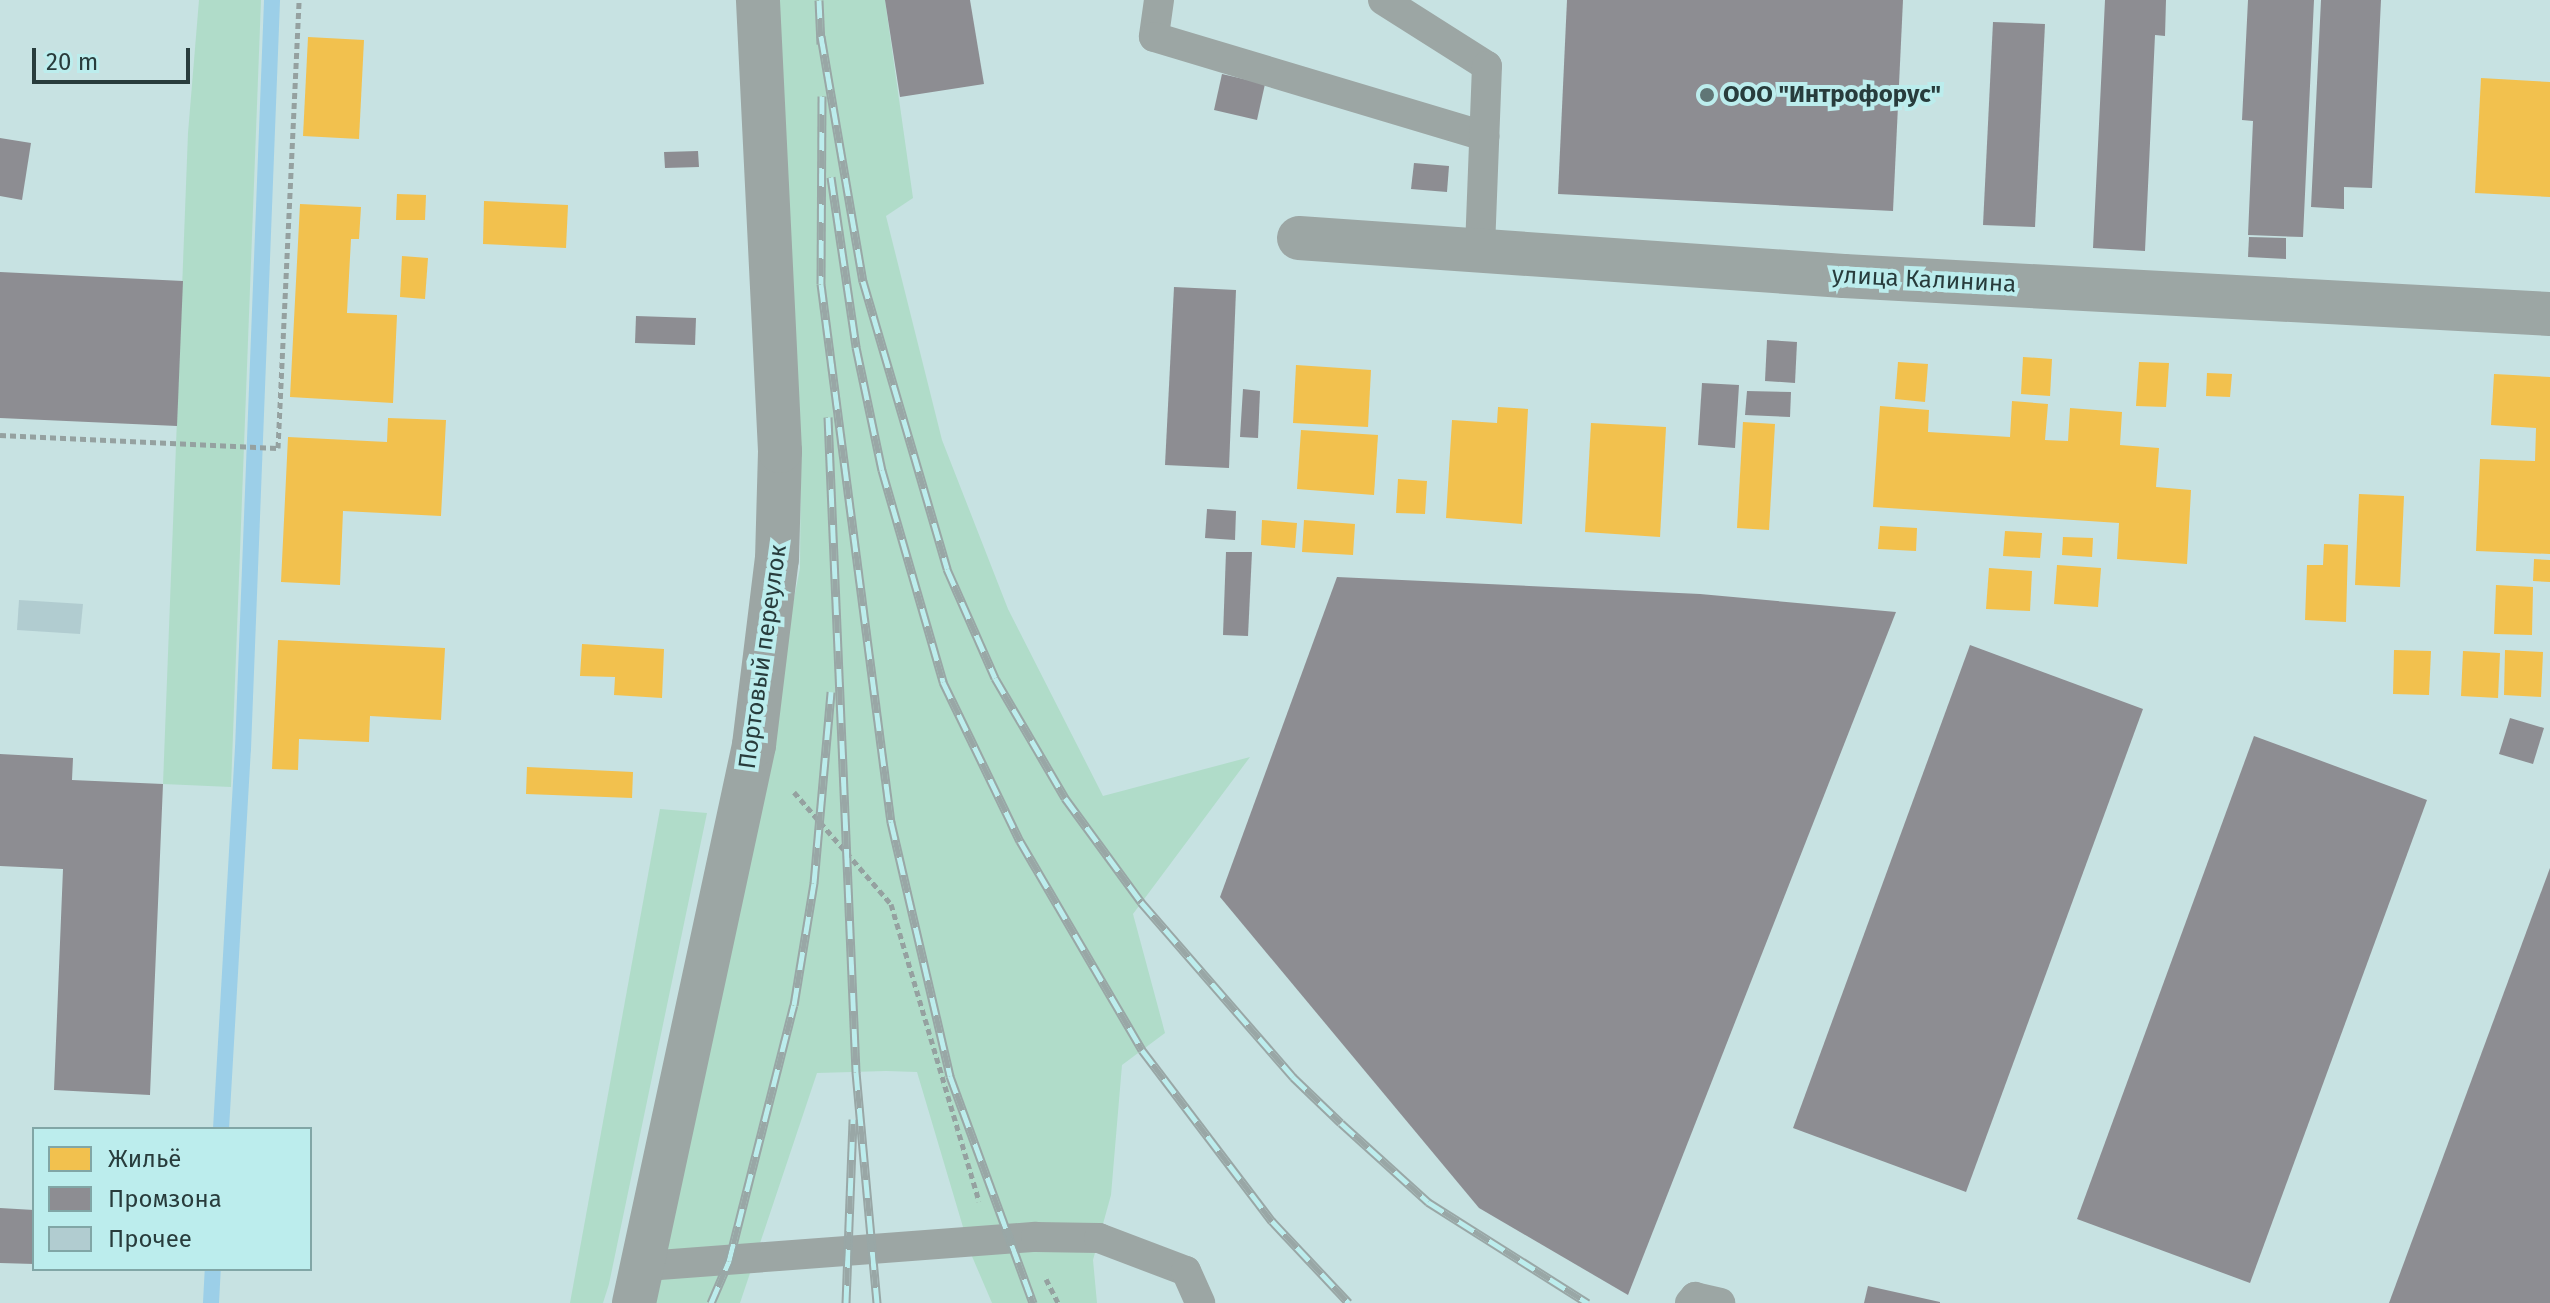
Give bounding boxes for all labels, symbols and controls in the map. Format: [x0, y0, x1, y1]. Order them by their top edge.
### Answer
scale bar [36, 32, 194, 82]
text: 20 m [46, 48, 98, 76]
place label: ООО "Интрофорус" [1723, 81, 1941, 109]
marker: ООО "Интрофорус" [1698, 86, 1716, 104]
street label: улица Калинина [1831, 261, 2017, 299]
street label: Портовый переулок [733, 543, 793, 771]
legend [32, 1127, 312, 1271]
text: Жильё [108, 1145, 181, 1173]
text: Промзона [108, 1185, 222, 1213]
text: Прочее [108, 1225, 192, 1253]

